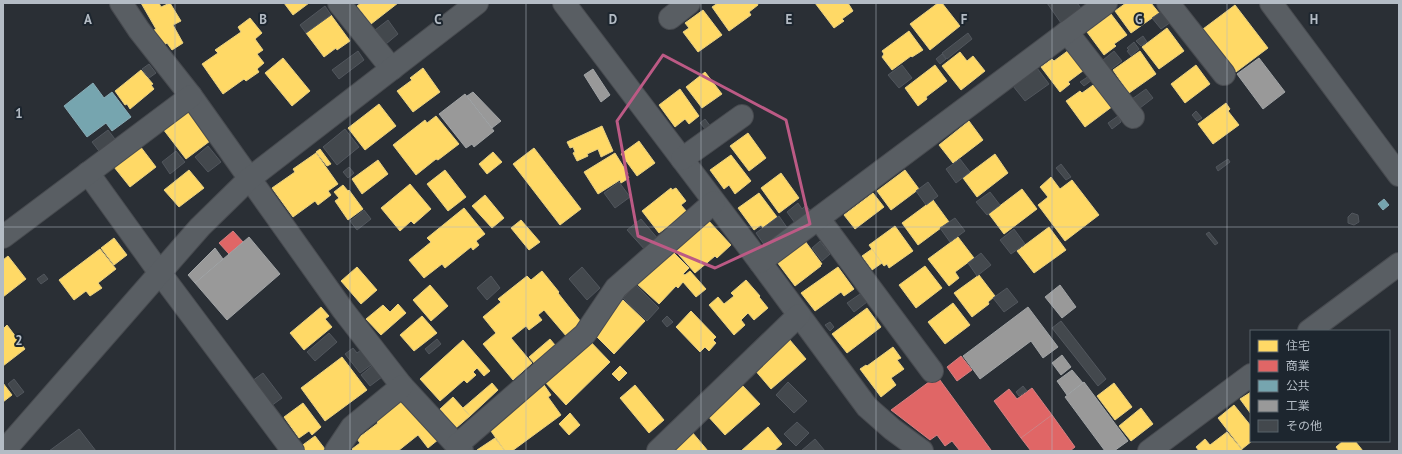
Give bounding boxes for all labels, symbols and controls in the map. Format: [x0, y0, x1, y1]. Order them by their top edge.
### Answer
text: A [84, 11, 92, 28]
text: B [259, 11, 267, 28]
text: C [434, 11, 442, 28]
text: D [609, 11, 617, 28]
text: E [786, 11, 793, 28]
text: F [961, 11, 968, 28]
text: G [1135, 11, 1143, 28]
text: H [1310, 11, 1318, 28]
text: 1 [15, 105, 23, 122]
legend [1250, 330, 1390, 442]
text: 2 [15, 332, 23, 349]
text: 住宅 [1286, 338, 1310, 353]
text: 商業 [1286, 358, 1310, 373]
text: 公共 [1286, 378, 1310, 393]
text: 工業 [1286, 398, 1310, 413]
text: その他 [1286, 418, 1322, 433]

